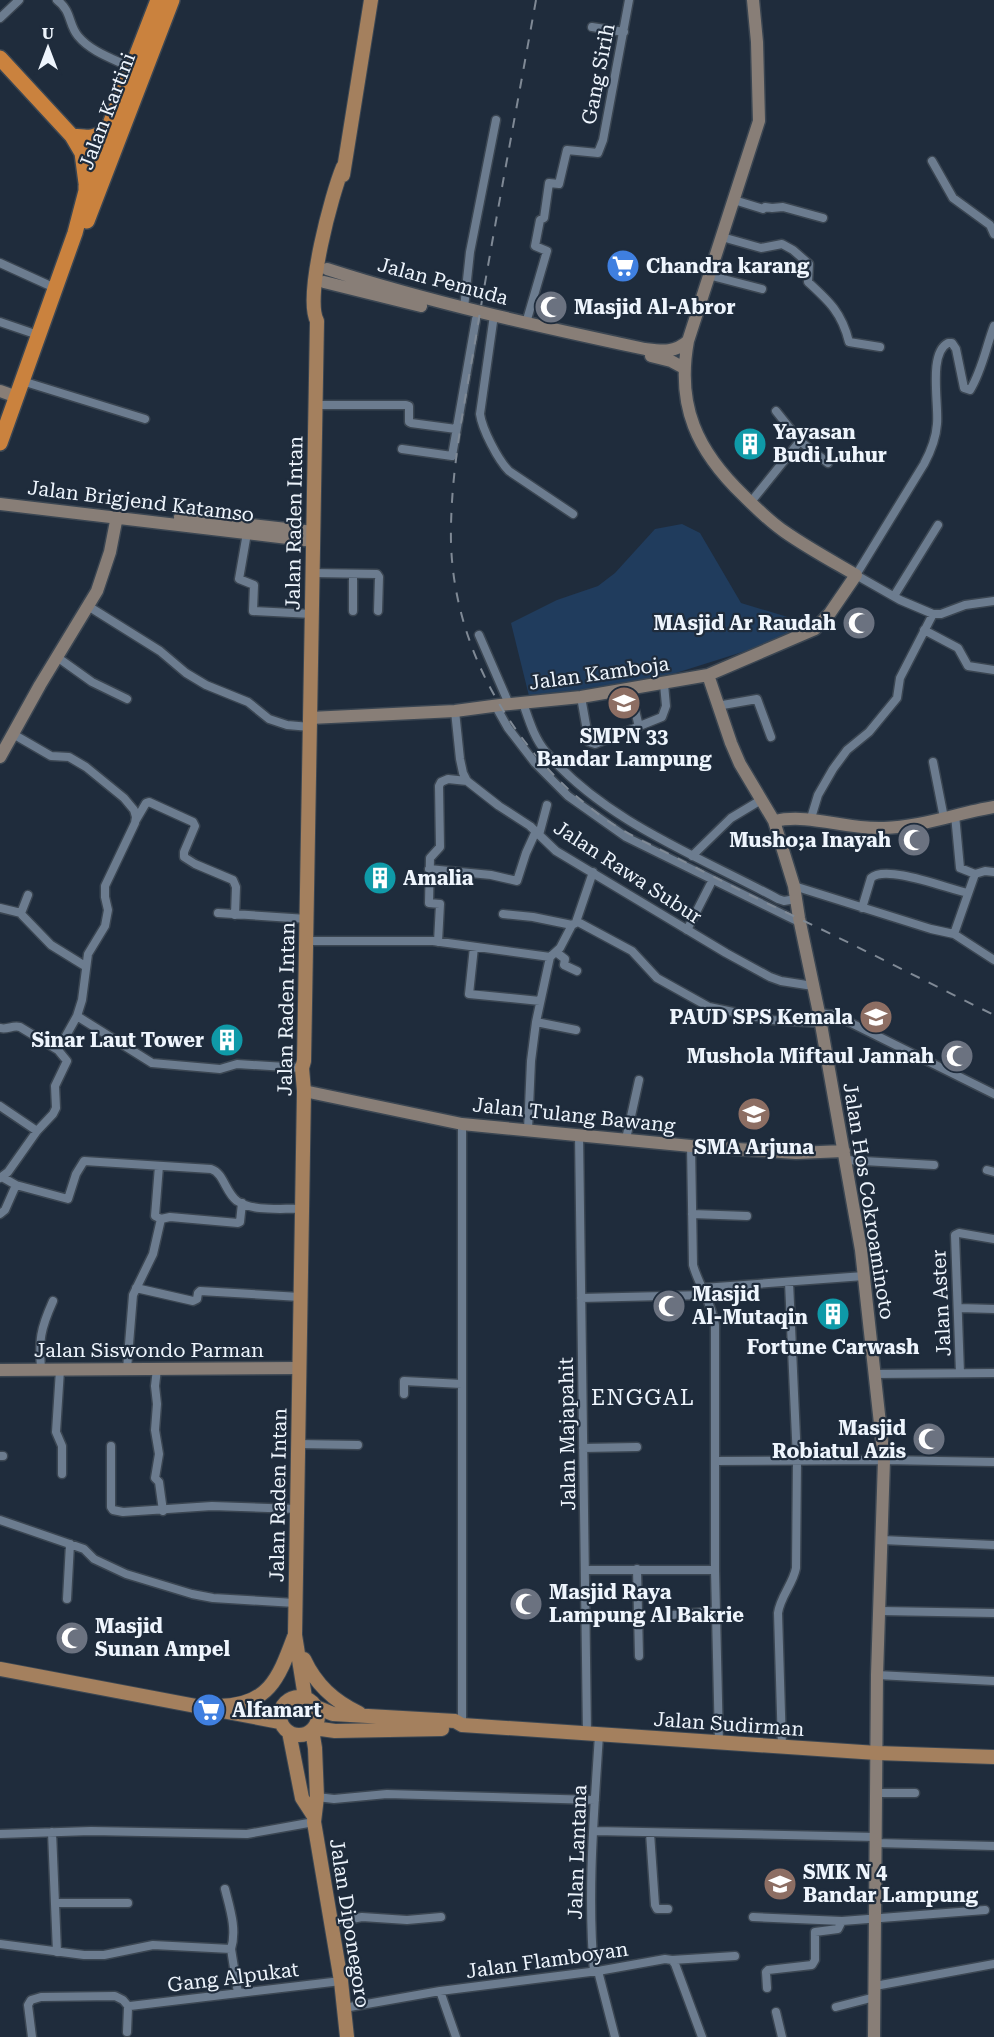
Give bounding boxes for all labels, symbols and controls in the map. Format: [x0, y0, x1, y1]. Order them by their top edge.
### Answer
north arrow [18, 18, 78, 78]
street label: Gang Sirih [576, 21, 620, 127]
text: U [42, 24, 54, 43]
street label: Jalan Kartini [74, 49, 140, 173]
supermarket icon: Chandra karang [605, 248, 641, 284]
street label: Jalan Pemuda [375, 252, 511, 310]
place label: Chandra karang [646, 254, 810, 278]
mosque icon: Masjid Al-Abror [533, 289, 569, 325]
place label: Masjid Al-Abror [574, 295, 736, 319]
place label: Yayasan Budi Luhur [773, 420, 887, 467]
building icon: Yayasan Budi Luhur [732, 426, 768, 462]
street label: Jalan Raden Intan [280, 436, 308, 610]
street label: Jalan Brigjend Katamso [26, 475, 256, 527]
mosque icon: MAsjid Ar Raudah [841, 605, 877, 641]
place label: MAsjid Ar Raudah [654, 611, 837, 635]
street label: Jalan Kamboja [527, 651, 671, 695]
school or university icon: SMPN 33 Bandar Lampung [606, 685, 642, 721]
place label: SMPN 33 Bandar Lampung [536, 724, 712, 771]
street label: Jalan Rawa Subur [550, 815, 706, 929]
mosque icon: Musho;a Inayah [896, 822, 932, 858]
place label: Musho;a Inayah [729, 828, 892, 852]
building icon: Amalia [362, 860, 398, 896]
place label: Amalia [403, 866, 474, 890]
street label: Jalan Raden Intan [272, 922, 300, 1096]
school or university icon: PAUD SPS Kemala [858, 999, 894, 1035]
place label: PAUD SPS Kemala [670, 1005, 853, 1029]
building icon: Sinar Laut Tower [209, 1022, 245, 1058]
place label: Sinar Laut Tower [31, 1028, 204, 1052]
mosque icon: Mushola Miftaul Jannah [939, 1038, 975, 1074]
place label: Mushola Miftaul Jannah [687, 1044, 935, 1068]
street label: Jalan Hos Cokroaminoto [838, 1081, 900, 1321]
street label: Jalan Tulang Bawang [471, 1092, 677, 1138]
school or university icon: SMA Arjuna [736, 1096, 772, 1132]
place label: SMA Arjuna [694, 1135, 814, 1159]
street label: Jalan Aster [926, 1249, 956, 1357]
place label: Masjid Al-Mutaqin [692, 1282, 808, 1329]
mosque icon: Masjid Al-Mutaqin [651, 1288, 687, 1324]
building icon: Fortune Carwash [815, 1296, 851, 1332]
place label: Fortune Carwash [747, 1335, 920, 1359]
street label: Jalan Siswondo Parman [34, 1338, 264, 1362]
street label: Jalan Majapahit [554, 1357, 580, 1511]
district label: ENGGAL [591, 1385, 695, 1410]
street label: Jalan Raden Intan [264, 1408, 292, 1582]
place label: Masjid Robiatul Azis [772, 1416, 907, 1463]
mosque icon: Masjid Robiatul Azis [911, 1421, 947, 1457]
place label: Masjid Raya Lampung Al Bakrie [549, 1580, 744, 1627]
mosque icon: Masjid Raya Lampung Al Bakrie [508, 1586, 544, 1622]
place label: Masjid Sunan Ampel [95, 1614, 230, 1661]
mosque icon: Masjid Sunan Ampel [54, 1620, 90, 1656]
supermarket icon: Alfamart [191, 1692, 227, 1728]
place label: Alfamart [232, 1698, 322, 1722]
street label: Jalan Sudirman [653, 1707, 805, 1741]
street label: Jalan Lantana [563, 1784, 591, 1920]
street label: Jalan Diponegoro [325, 1837, 375, 2009]
place label: SMK N 4 Bandar Lampung [803, 1860, 979, 1907]
school or university icon: SMK N 4 Bandar Lampung [762, 1866, 798, 1902]
street label: Jalan Flamboyan [464, 1937, 630, 1983]
street label: Gang Alpukat [166, 1957, 301, 1997]

